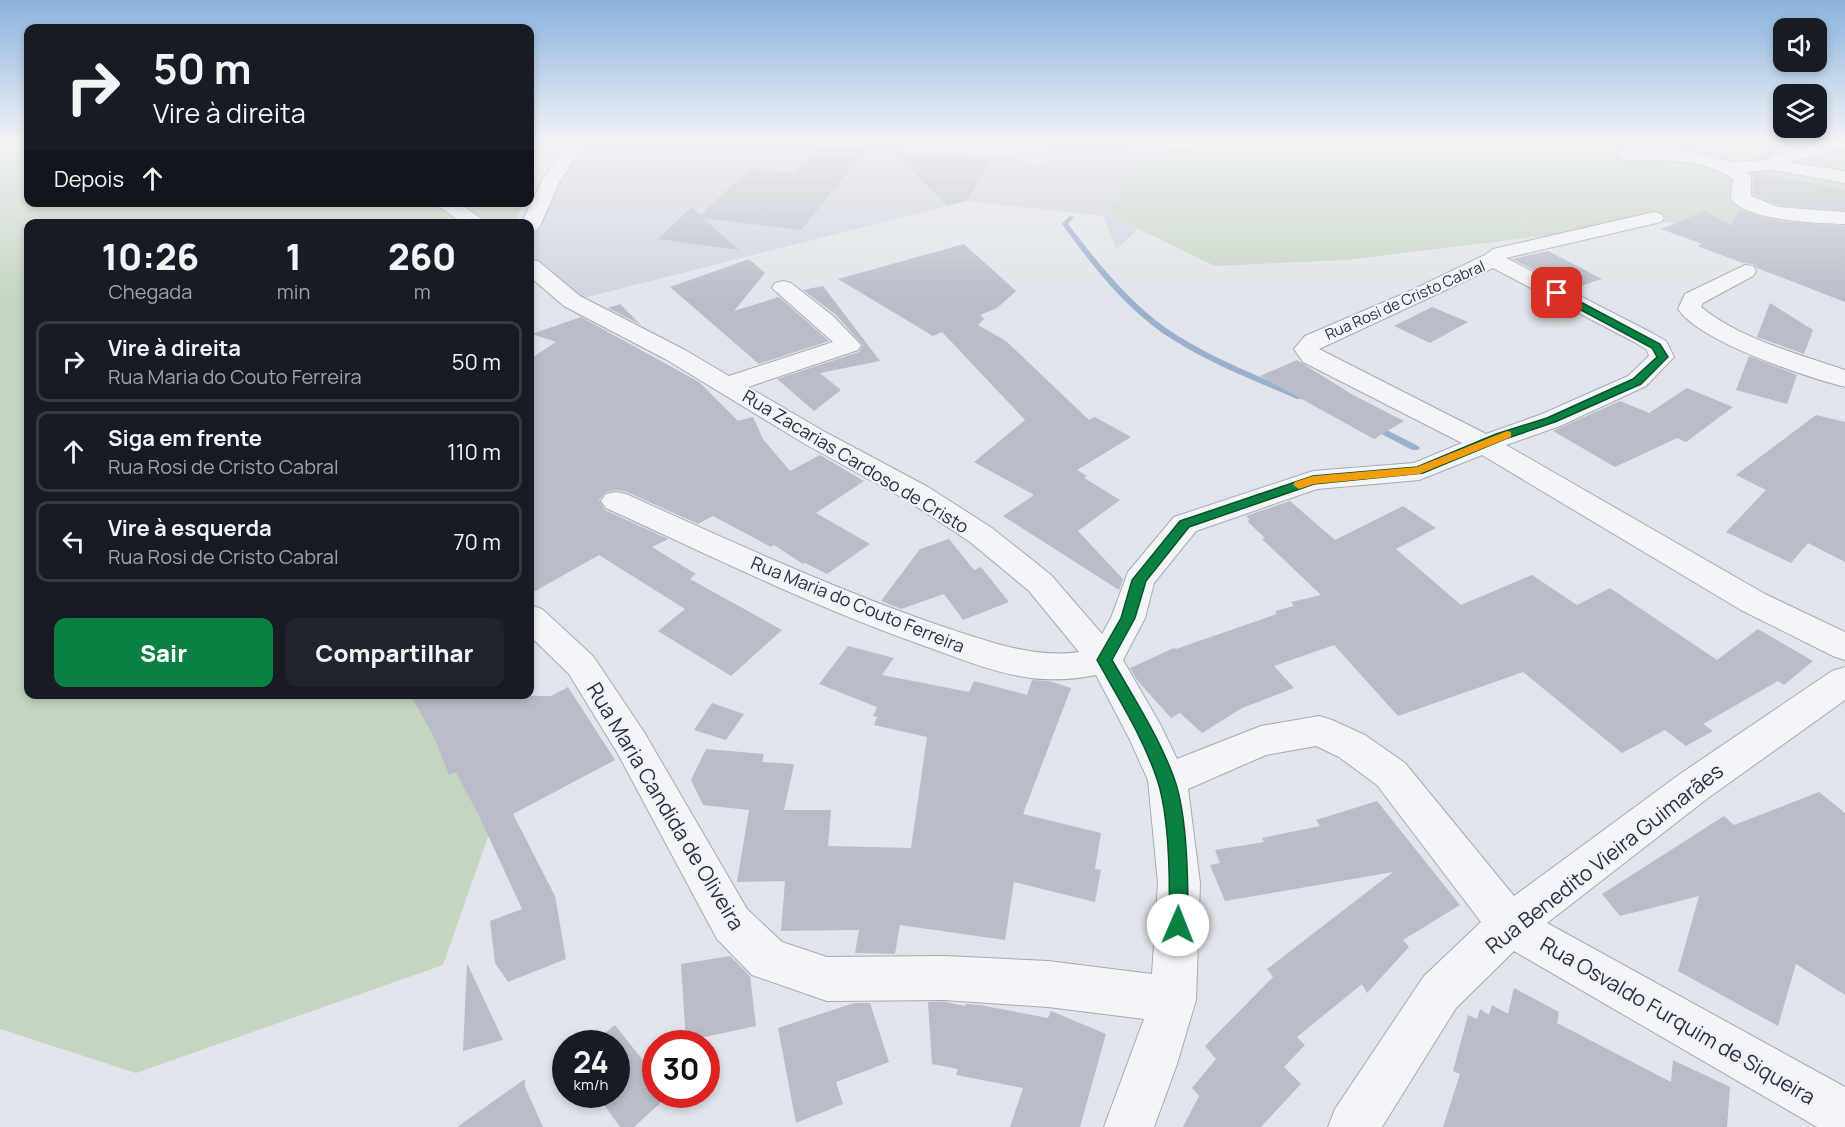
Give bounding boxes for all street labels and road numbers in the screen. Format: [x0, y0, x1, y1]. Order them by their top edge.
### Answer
street label: Rua Rosi de Cristo Cabral [1322, 255, 1488, 345]
street label: Rua Zacarias Cardoso de Cristo [738, 384, 974, 538]
street label: Rua Maria do Couto Ferreira [748, 550, 968, 658]
street label: Rua Maria Candida de Oliveira [581, 677, 751, 935]
street label: Rua Benedito Vieira Guimarães [1479, 756, 1729, 960]
street label: Rua Osvaldo Furquim de Siqueira [1535, 930, 1821, 1110]

